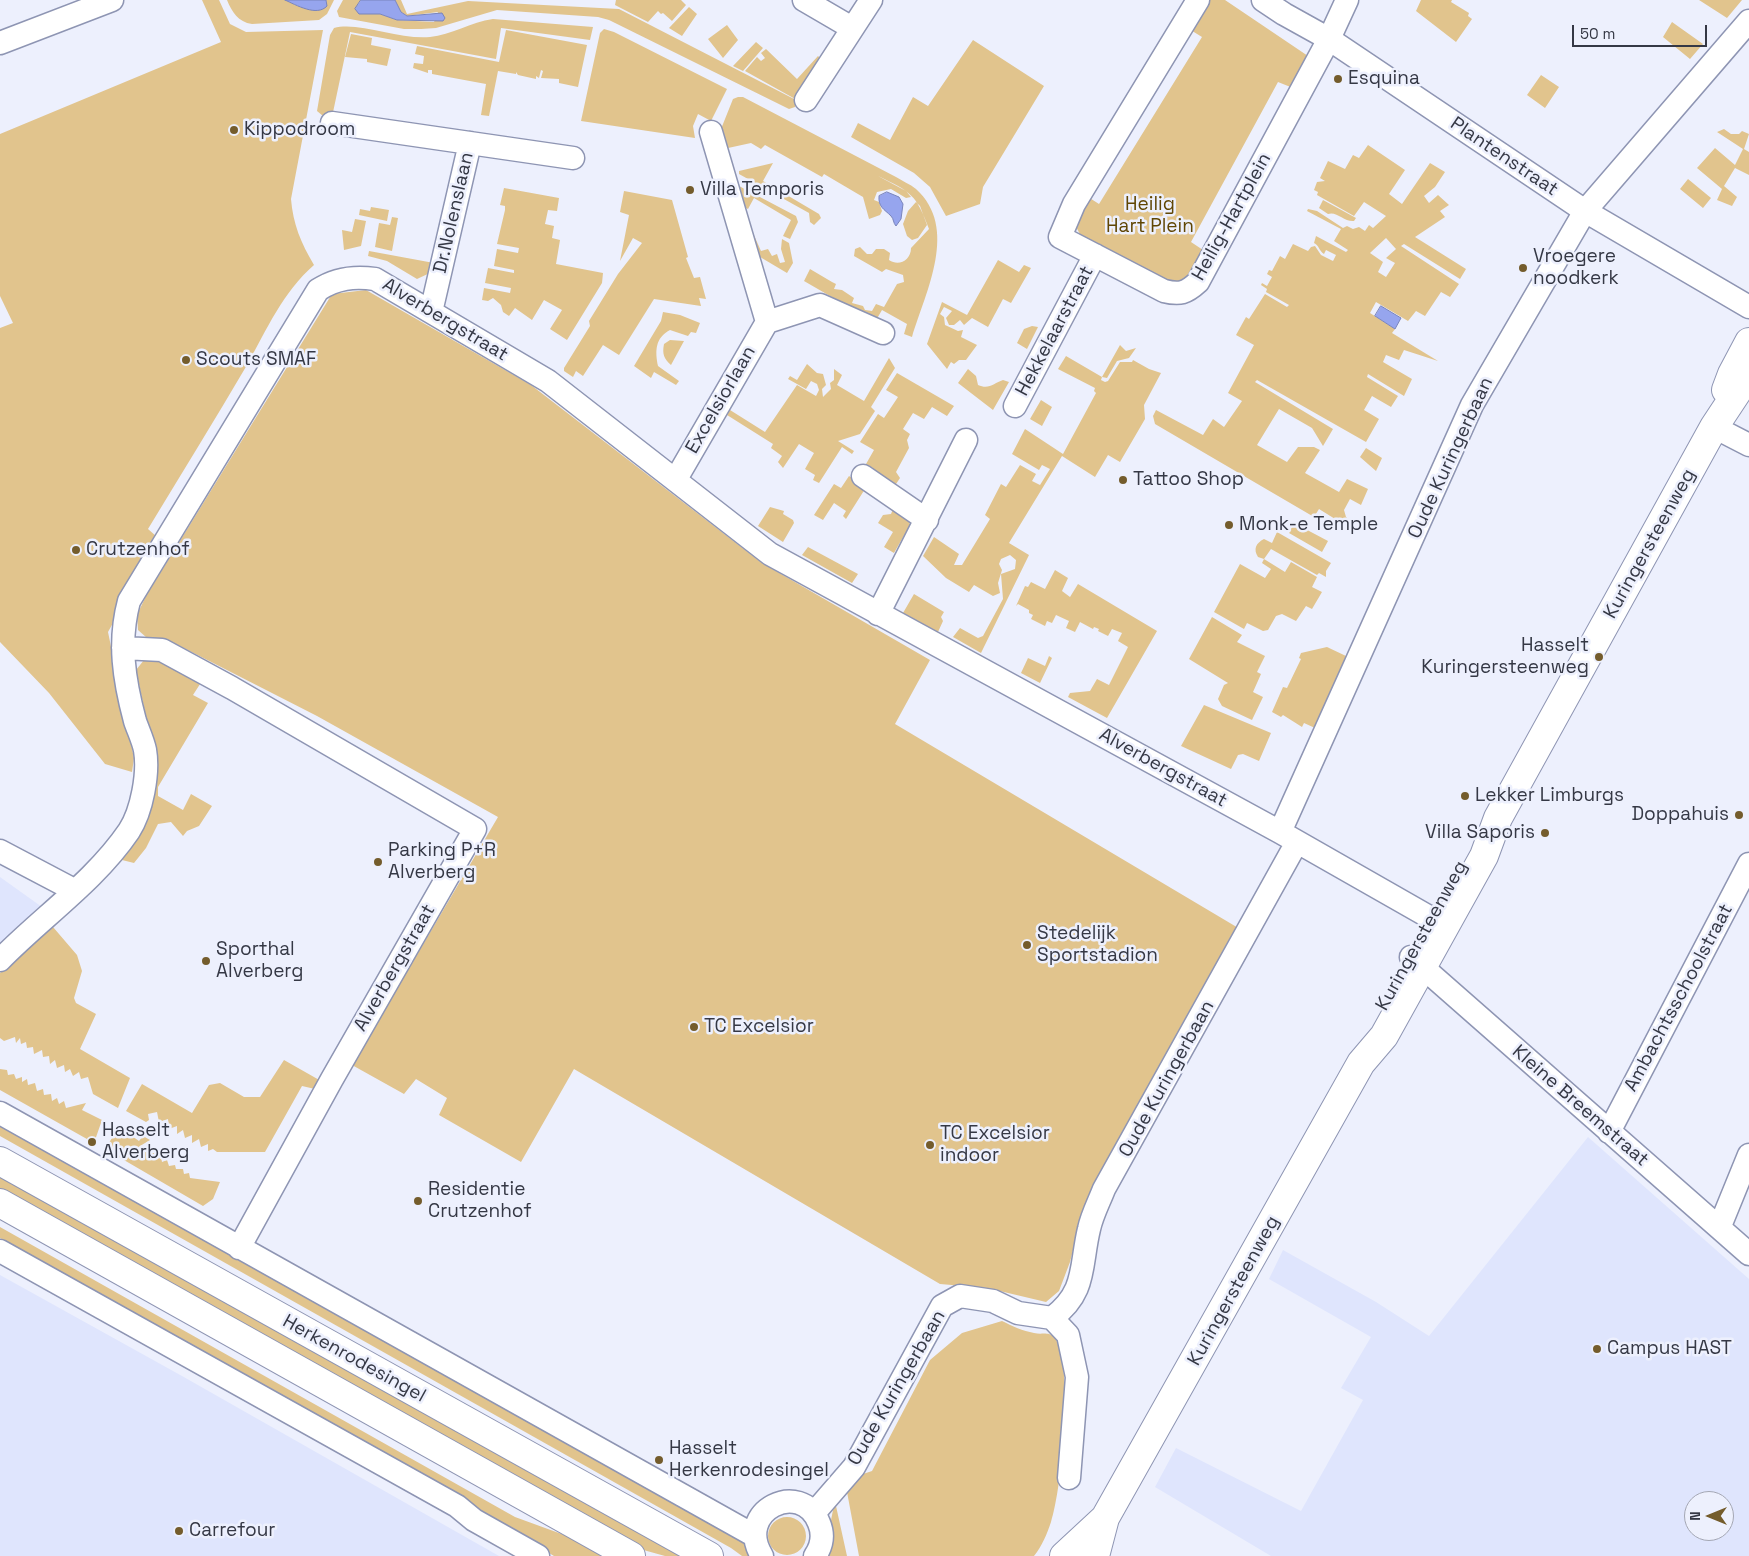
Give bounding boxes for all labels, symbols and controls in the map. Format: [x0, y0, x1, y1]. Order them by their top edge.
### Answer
scale bar [1574, 15, 1709, 47]
text: 50 m [1580, 24, 1615, 43]
place label: Esquina [1348, 68, 1420, 90]
marker: Esquina [1332, 73, 1344, 85]
street label: Plantenstraat [1446, 113, 1562, 201]
place label: Kippodroom [244, 119, 355, 141]
marker: Kippodroom [228, 124, 240, 136]
street label: Heilig-Hartplein [1188, 149, 1276, 285]
street label: Dr.Nolenslaan [429, 150, 479, 276]
place label: Villa Temporis [700, 179, 824, 201]
marker: Villa Temporis [684, 184, 696, 196]
park label: Heilig Hart Plein [1106, 194, 1194, 238]
place label: Vroegere noodkerk [1533, 246, 1619, 290]
street label: Hekkelaarstraat [1011, 262, 1099, 400]
marker: Vroegere noodkerk [1517, 262, 1529, 274]
street label: Alverbergstraat [378, 273, 512, 367]
street label: Excelsiorlaan [681, 342, 761, 458]
place label: Scouts SMAF [196, 349, 316, 371]
marker: Scouts SMAF [180, 354, 192, 366]
street label: Oude Kuringerbaan [1404, 374, 1498, 542]
street label: Kuringersteenweg [1599, 465, 1701, 623]
place label: Tattoo Shop [1133, 469, 1244, 491]
marker: Tattoo Shop [1117, 474, 1129, 486]
place label: Monk-e Temple [1239, 514, 1378, 536]
marker: Monk-e Temple [1223, 519, 1235, 531]
place label: Crutzenhof [86, 539, 190, 561]
marker: Crutzenhof [70, 544, 82, 556]
place label: Hasselt Kuringersteenweg [1421, 635, 1589, 679]
marker: Hasselt Kuringersteenweg [1593, 651, 1605, 663]
street label: Alverbergstraat [1095, 723, 1231, 813]
place label: Lekker Limburgs [1475, 785, 1624, 807]
marker: Lekker Limburgs [1459, 790, 1471, 802]
place label: Doppahuis [1631, 804, 1729, 826]
marker: Doppahuis [1733, 809, 1745, 821]
place label: Villa Saporis [1425, 822, 1535, 844]
marker: Villa Saporis [1539, 827, 1551, 839]
place label: Parking P+R Alverberg [388, 840, 496, 884]
marker: Parking P+R Alverberg [372, 856, 384, 868]
street label: Kuringersteenweg [1371, 857, 1473, 1015]
street label: Alverbergstraat [349, 900, 441, 1036]
street label: Ambachtsschoolstraat [1620, 900, 1738, 1096]
place label: Stedelijk Sportstadion [1037, 923, 1158, 967]
place label: Sporthal Alverberg [216, 939, 303, 983]
marker: Stedelijk Sportstadion [1021, 939, 1033, 951]
marker: Sporthal Alverberg [200, 955, 212, 967]
street label: Oude Kuringerbaan [1114, 997, 1220, 1161]
place label: TC Excelsior [704, 1016, 814, 1038]
marker: TC Excelsior [688, 1021, 700, 1033]
street label: Kleine Breemstraat [1507, 1040, 1653, 1172]
place label: Hasselt Alverberg [102, 1120, 189, 1164]
place label: TC Excelsior indoor [940, 1123, 1050, 1167]
marker: Hasselt Alverberg [86, 1136, 98, 1148]
marker: TC Excelsior indoor [924, 1139, 936, 1151]
place label: Residentie Crutzenhof [428, 1179, 532, 1223]
marker: Residentie Crutzenhof [412, 1195, 424, 1207]
street label: Kuringersteenweg [1183, 1212, 1285, 1370]
street label: Oude Kuringerbaan [843, 1306, 951, 1470]
street label: Herkenrodesingel [279, 1310, 429, 1408]
place label: Campus HAST [1607, 1338, 1732, 1360]
marker: Campus HAST [1591, 1343, 1603, 1355]
place label: Hasselt Herkenrodesingel [669, 1438, 829, 1482]
marker: Hasselt Herkenrodesingel [653, 1454, 665, 1466]
north arrow [1684, 1491, 1734, 1541]
text: N [1686, 1511, 1704, 1521]
place label: Carrefour [189, 1520, 275, 1542]
marker: Carrefour [173, 1525, 185, 1537]

